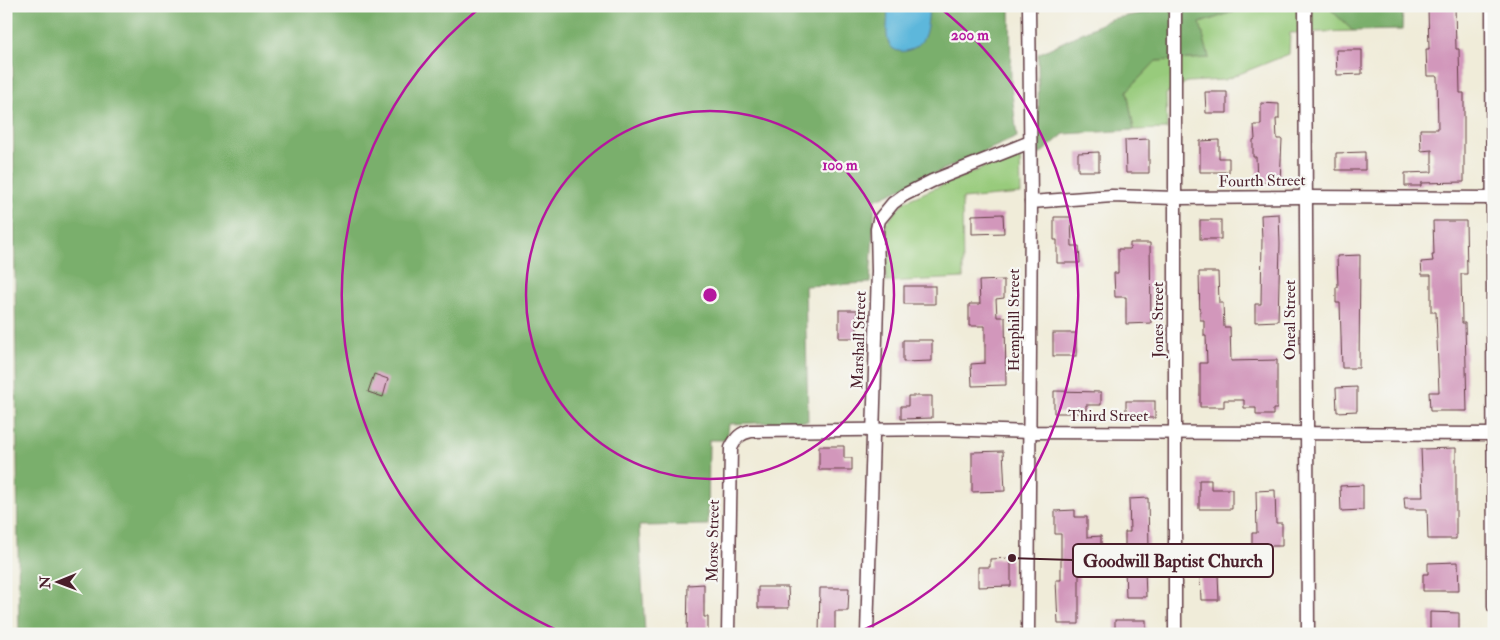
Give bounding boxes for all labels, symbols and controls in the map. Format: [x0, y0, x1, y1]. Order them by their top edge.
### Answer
text: 200 m [951, 26, 989, 45]
text: 100 m [822, 156, 858, 175]
street label: Fourth Street [1218, 170, 1306, 192]
street label: Hemphill Street [1004, 269, 1025, 371]
street label: Oneal Street [1280, 280, 1300, 360]
street label: Jones Street [1148, 282, 1169, 359]
centre of rings [701, 286, 719, 304]
street label: Marshall Street [847, 290, 871, 390]
street label: Third Street [1068, 406, 1148, 426]
street label: Morse Street [702, 499, 724, 583]
callout: Goodwill Baptist Church [1073, 544, 1273, 577]
text: Goodwill Baptist Church [1083, 550, 1264, 573]
north arrow [32, 558, 82, 608]
text: N [37, 575, 54, 590]

